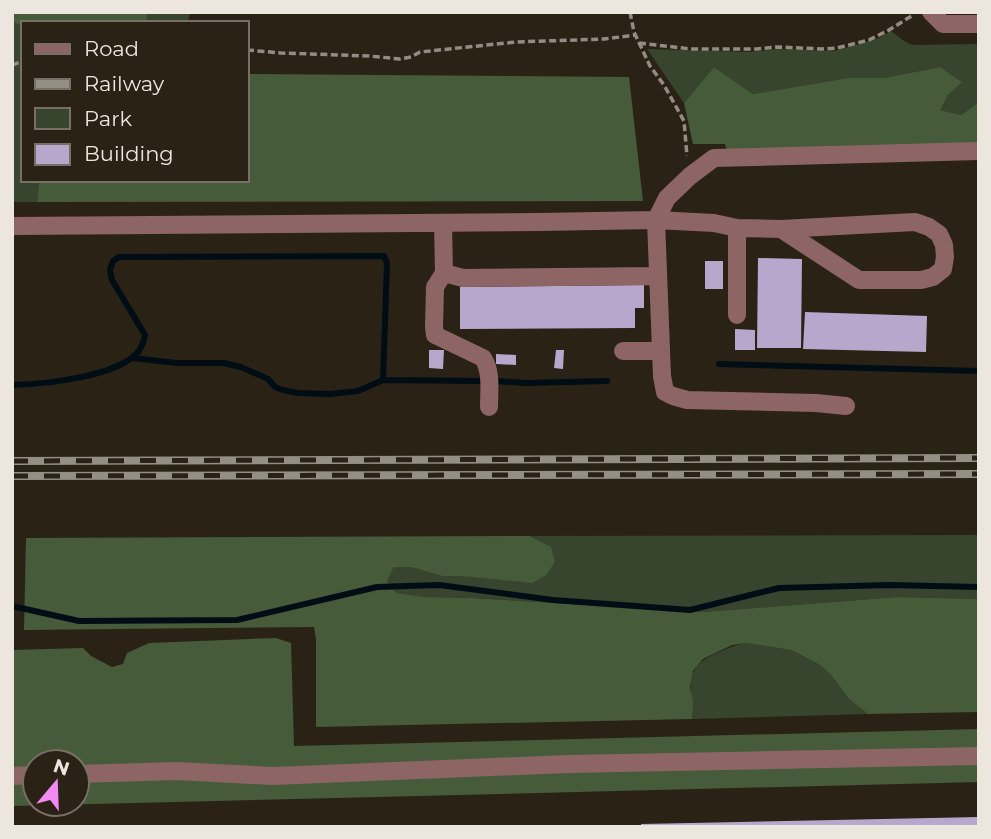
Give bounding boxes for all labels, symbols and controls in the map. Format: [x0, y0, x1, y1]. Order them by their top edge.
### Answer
legend [21, 21, 248, 182]
text: Road [84, 36, 139, 61]
text: Railway [84, 71, 165, 96]
text: Park [84, 106, 132, 131]
text: Building [84, 141, 174, 166]
north arrow [21, 748, 91, 818]
text: N [50, 754, 72, 781]

